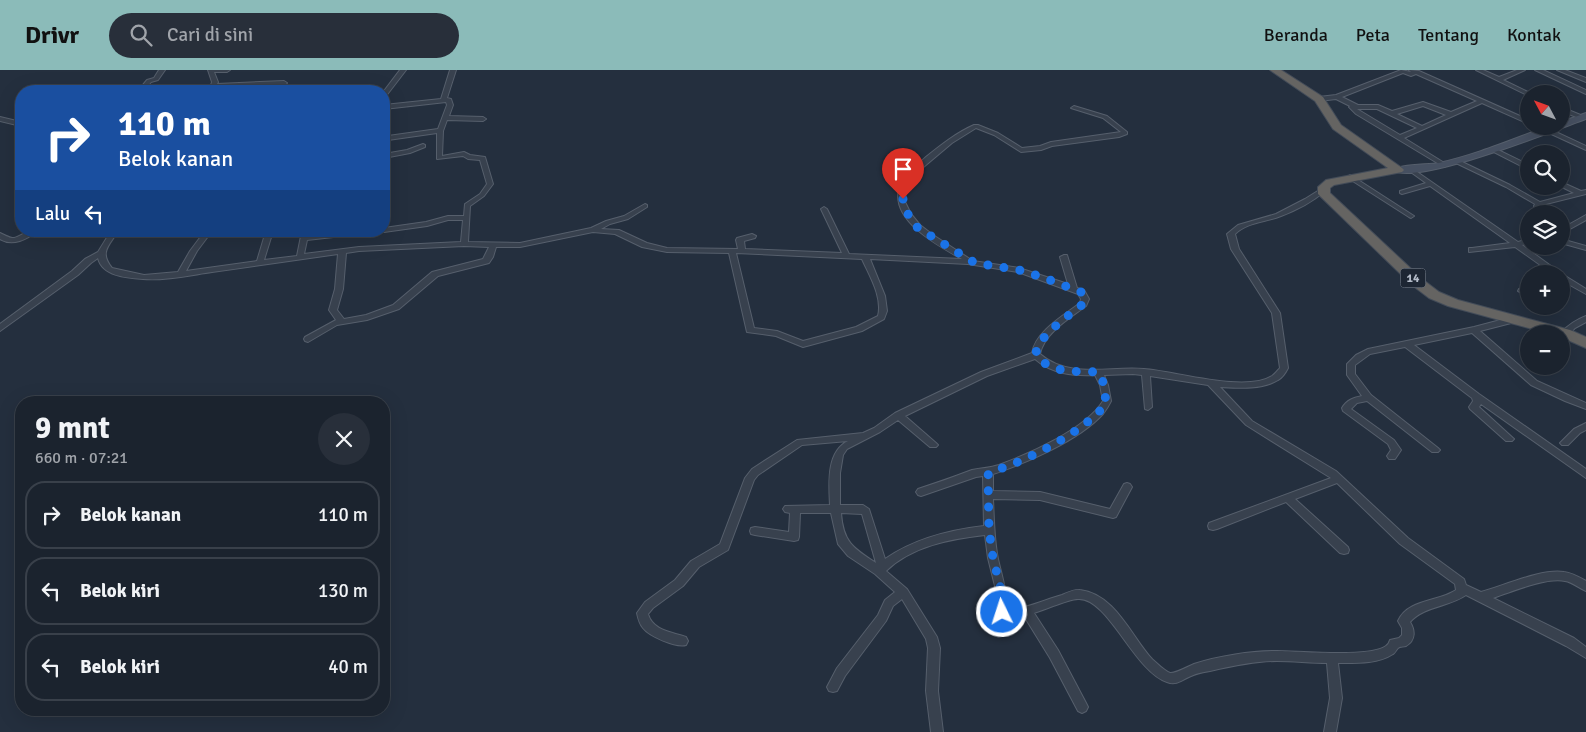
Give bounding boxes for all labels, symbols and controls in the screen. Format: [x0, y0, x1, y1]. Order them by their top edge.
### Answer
search box [109, 13, 459, 58]
text: Drivr [25, 20, 79, 50]
icon: search [127, 21, 155, 49]
text: Cari di sini [167, 23, 253, 47]
text: Beranda [1264, 24, 1328, 46]
text: Peta [1356, 24, 1390, 46]
text: Tentang [1418, 24, 1479, 46]
text: Kontak [1507, 24, 1561, 46]
north arrow [1520, 85, 1570, 135]
map controls [1520, 85, 1570, 375]
text: 110 m [118, 102, 211, 145]
icon: right [35, 105, 100, 170]
text: Belok kanan [118, 145, 233, 172]
button: search [1520, 145, 1570, 195]
pin [882, 148, 924, 199]
icon: arrive [889, 155, 917, 183]
icon: left [80, 200, 108, 228]
text: Lalu [35, 202, 70, 226]
button: layers [1520, 205, 1570, 255]
button: + [1520, 265, 1570, 315]
road number: 14 [1400, 268, 1426, 288]
button: − [1520, 325, 1570, 375]
text: 9 mnt [35, 410, 110, 447]
button: close [318, 413, 370, 465]
text: 660 m · 07:21 [35, 448, 128, 468]
icon: right [37, 501, 65, 529]
text: Belok kanan [80, 503, 181, 527]
text: 110 m [318, 503, 368, 527]
icon: left [37, 577, 65, 605]
text: Belok kiri [80, 579, 160, 603]
text: 130 m [318, 579, 368, 603]
position arrow [975, 585, 1027, 637]
icon: left [37, 653, 65, 681]
text: Belok kiri [80, 655, 160, 679]
text: 40 m [328, 655, 368, 679]

